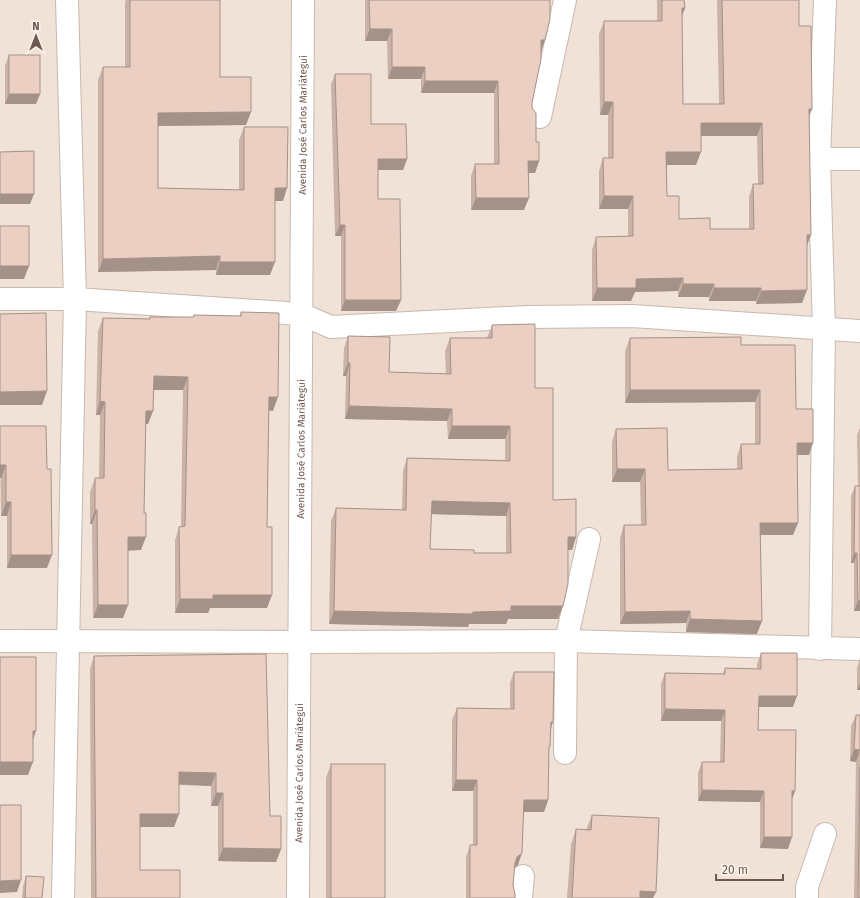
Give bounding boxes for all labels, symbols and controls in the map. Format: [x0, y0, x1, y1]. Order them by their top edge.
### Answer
north arrow [16, 16, 56, 56]
text: N [32, 20, 40, 33]
street label: Avenida José Carlos Mariátegui [297, 55, 310, 195]
street label: Avenida José Carlos Mariátegui [295, 379, 308, 519]
street label: Avenida José Carlos Mariátegui [293, 703, 306, 843]
scale bar [716, 856, 783, 882]
text: 20 m [722, 863, 748, 877]

